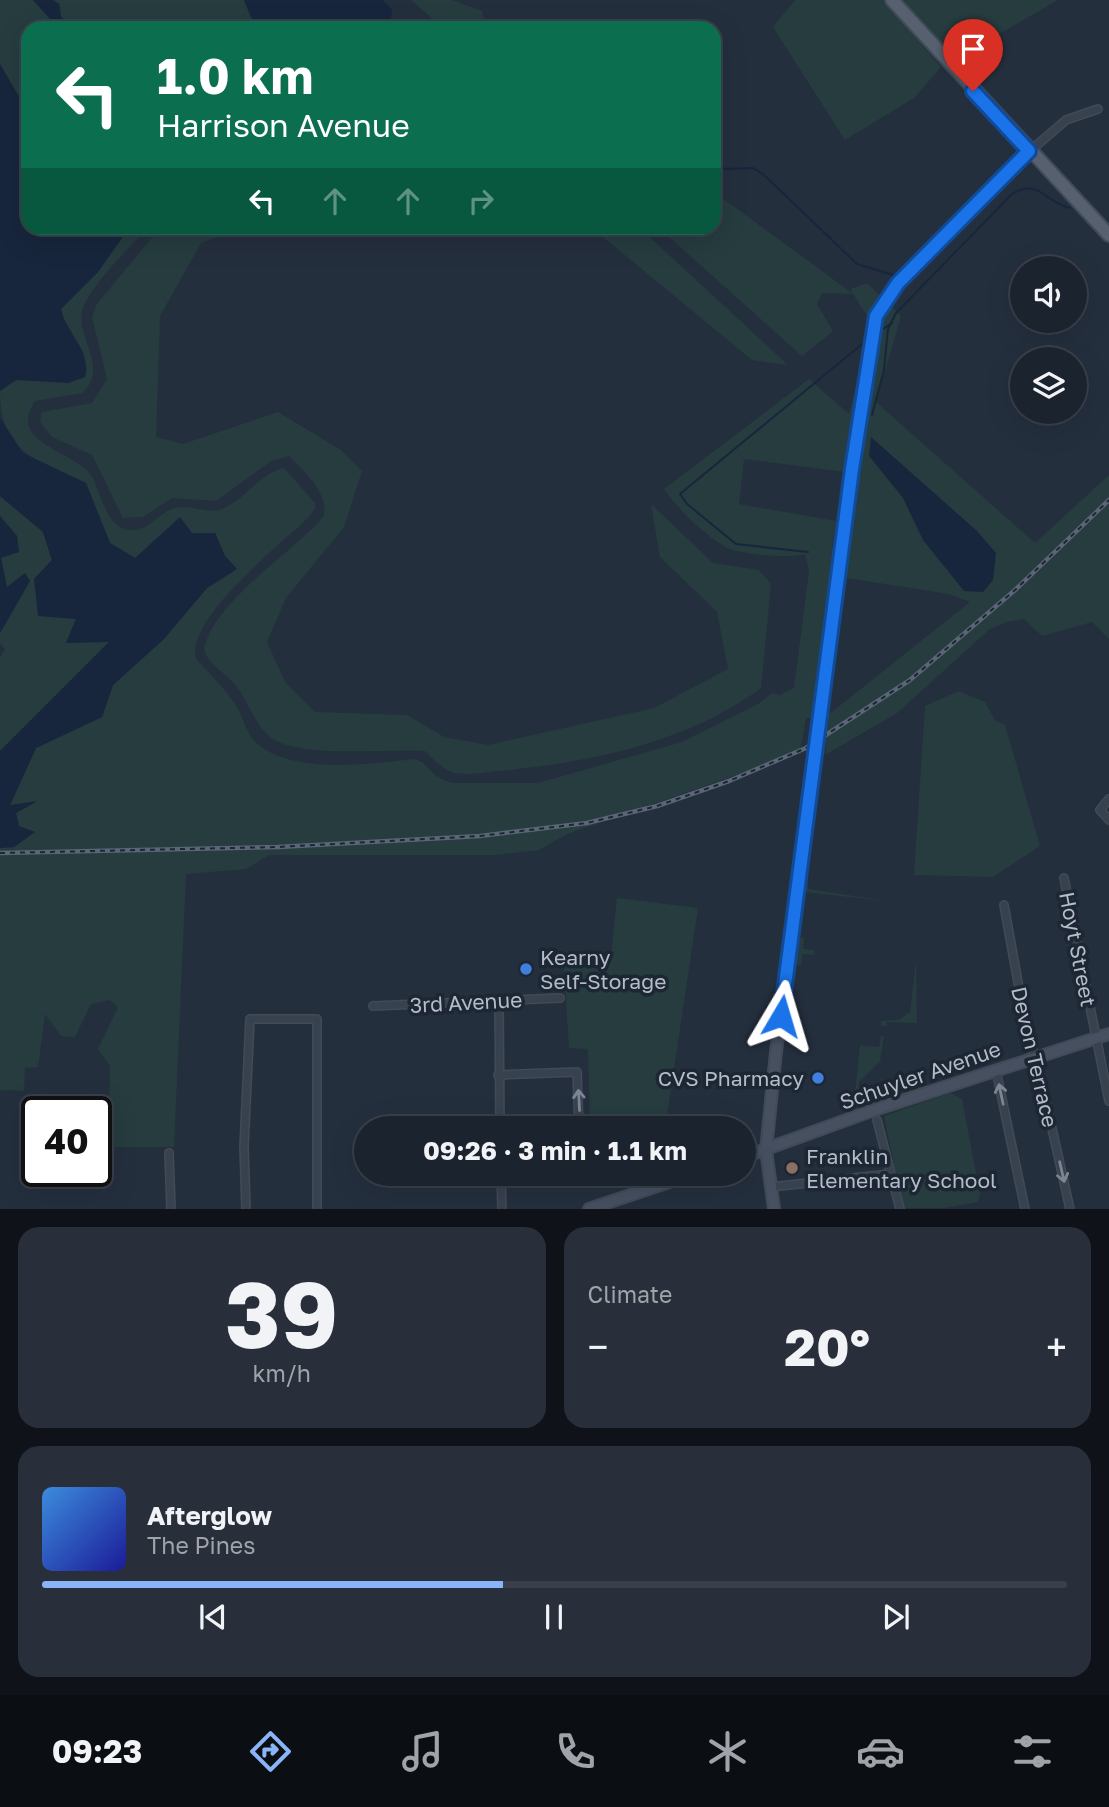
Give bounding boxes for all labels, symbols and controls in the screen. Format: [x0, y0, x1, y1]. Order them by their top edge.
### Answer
pin [943, 19, 1003, 91]
icon: arrive [954, 30, 992, 68]
text: 1.0 km [157, 46, 313, 105]
icon: left [42, 49, 133, 140]
text: Harrison Avenue [157, 106, 410, 144]
icon: left [243, 182, 281, 220]
icon: ahead [316, 182, 354, 220]
icon: ahead [389, 182, 427, 220]
icon: right [462, 182, 500, 220]
map controls [1010, 256, 1087, 424]
button: sound [1010, 256, 1087, 333]
button: layers [1010, 347, 1087, 424]
street label: Hoyt Street [1054, 889, 1102, 1009]
place label: Kearny Self-Storage [540, 944, 666, 994]
marker: Kearny Self-Storage [518, 961, 534, 977]
position arrow [744, 979, 818, 1053]
street label: Devon Terrace [1006, 984, 1064, 1130]
street label: 3rd Avenue [409, 986, 523, 1018]
street label: Schuyler Avenue [836, 1035, 1004, 1115]
place label: CVS Pharmacy [658, 1065, 804, 1091]
marker: CVS Pharmacy [810, 1070, 826, 1086]
one-way arrow [993, 1083, 1007, 1106]
one-way arrow [572, 1089, 585, 1112]
speed limit sign: 40 [21, 1096, 112, 1187]
text: 09:26 · 3 min · 1.1 km [423, 1135, 687, 1166]
place label: Franklin Elementary School [806, 1143, 997, 1193]
marker: Franklin Elementary School [784, 1160, 800, 1176]
one-way arrow [1055, 1160, 1069, 1183]
text: 39 [225, 1259, 338, 1368]
text: Climate [588, 1280, 672, 1308]
text: 20° [784, 1315, 870, 1377]
text: − [588, 1324, 608, 1369]
text: + [1046, 1324, 1067, 1369]
text: km/h [252, 1359, 311, 1387]
text: Afterglow [147, 1500, 272, 1531]
text: The Pines [147, 1531, 255, 1559]
icon: previous [194, 1598, 232, 1636]
icon: pause [535, 1598, 573, 1636]
icon: next [877, 1598, 915, 1636]
icon: directions [246, 1727, 295, 1776]
icon: music [398, 1727, 447, 1776]
icon: phone [551, 1727, 600, 1776]
icon: climate [703, 1727, 752, 1776]
icon: car [856, 1727, 905, 1776]
icon: filters [1008, 1727, 1057, 1776]
text: 09:23 [52, 1732, 142, 1770]

